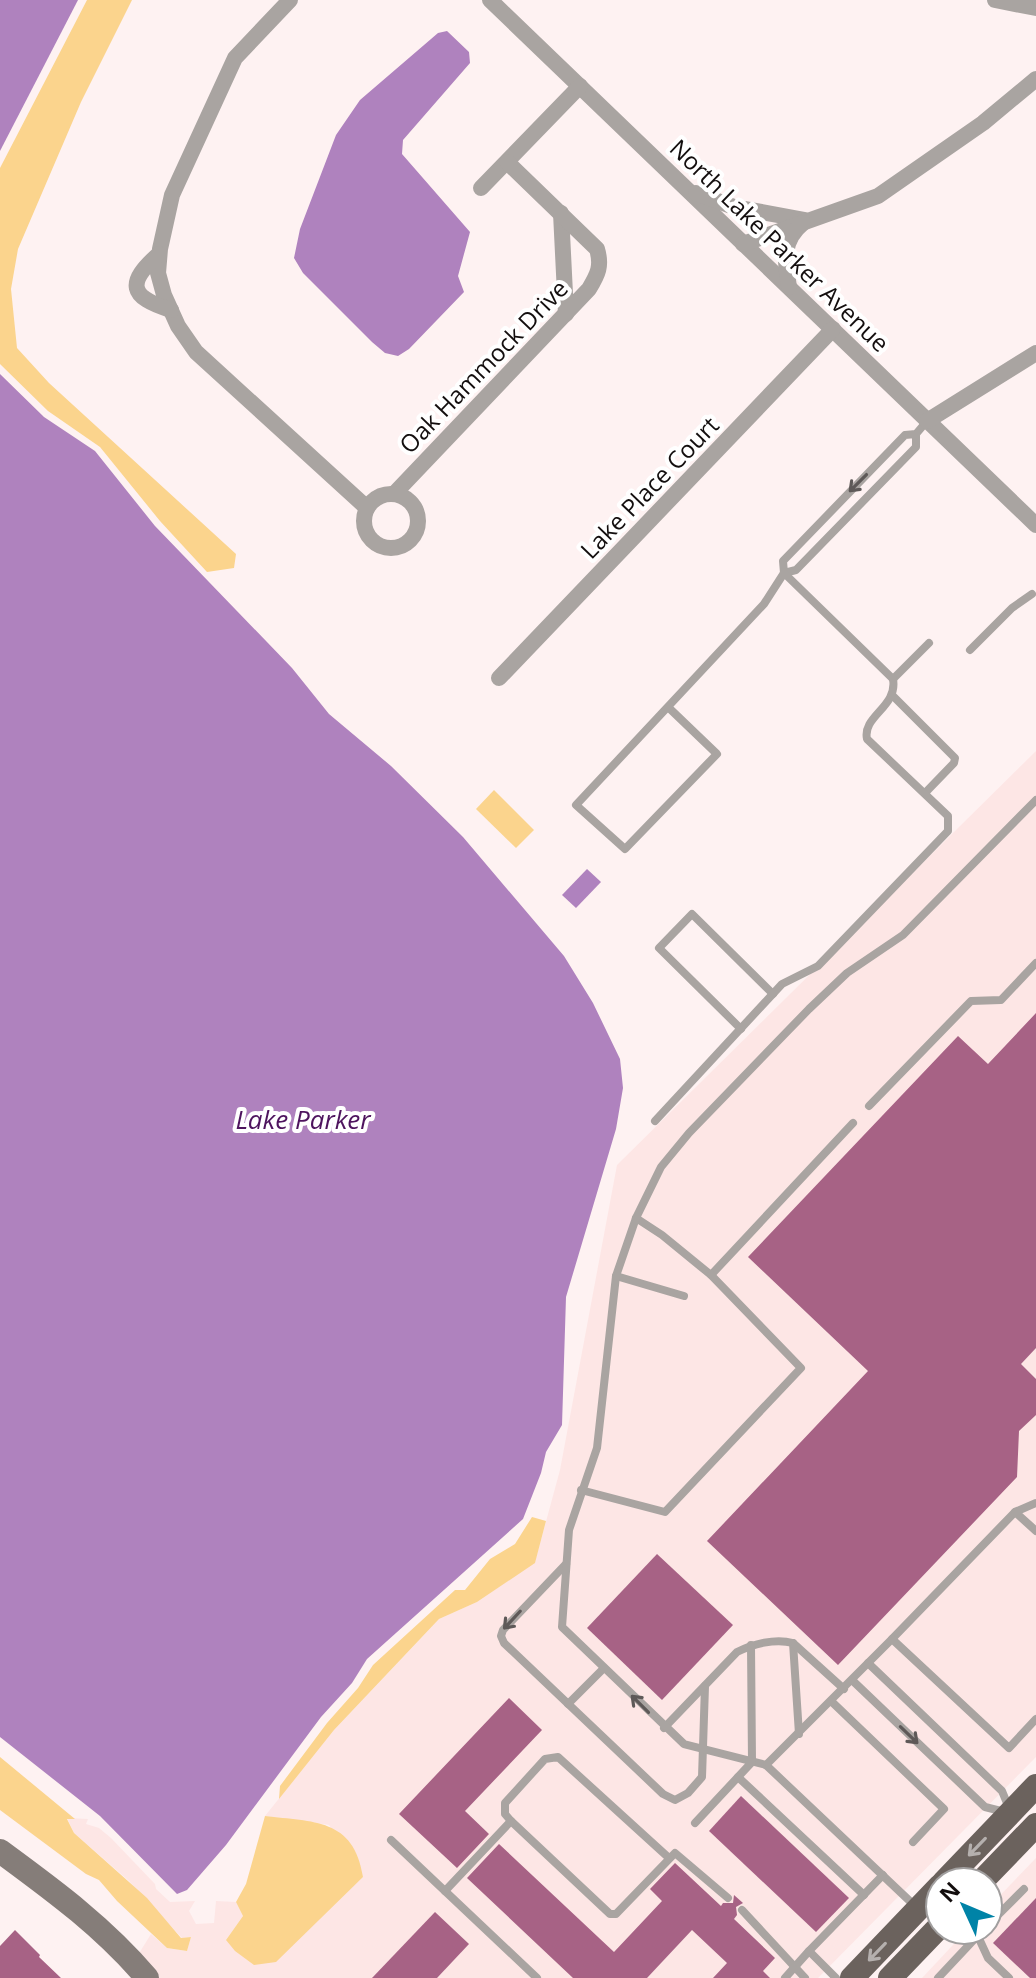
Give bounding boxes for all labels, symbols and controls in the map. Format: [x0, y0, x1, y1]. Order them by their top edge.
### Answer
street label: North Lake Parker Avenue [663, 131, 897, 359]
street label: Oak Hammock Drive [391, 272, 575, 460]
street label: Lake Place Court [573, 409, 725, 565]
one-way arrow [848, 473, 868, 492]
water label: Lake Parker [235, 1101, 372, 1137]
one-way arrow [503, 1610, 522, 1630]
one-way arrow [631, 1695, 650, 1714]
one-way arrow [899, 1725, 919, 1744]
one-way arrow [969, 1837, 987, 1857]
north arrow [924, 1866, 1004, 1946]
text: N [932, 1875, 966, 1908]
one-way arrow [867, 1942, 886, 1962]

